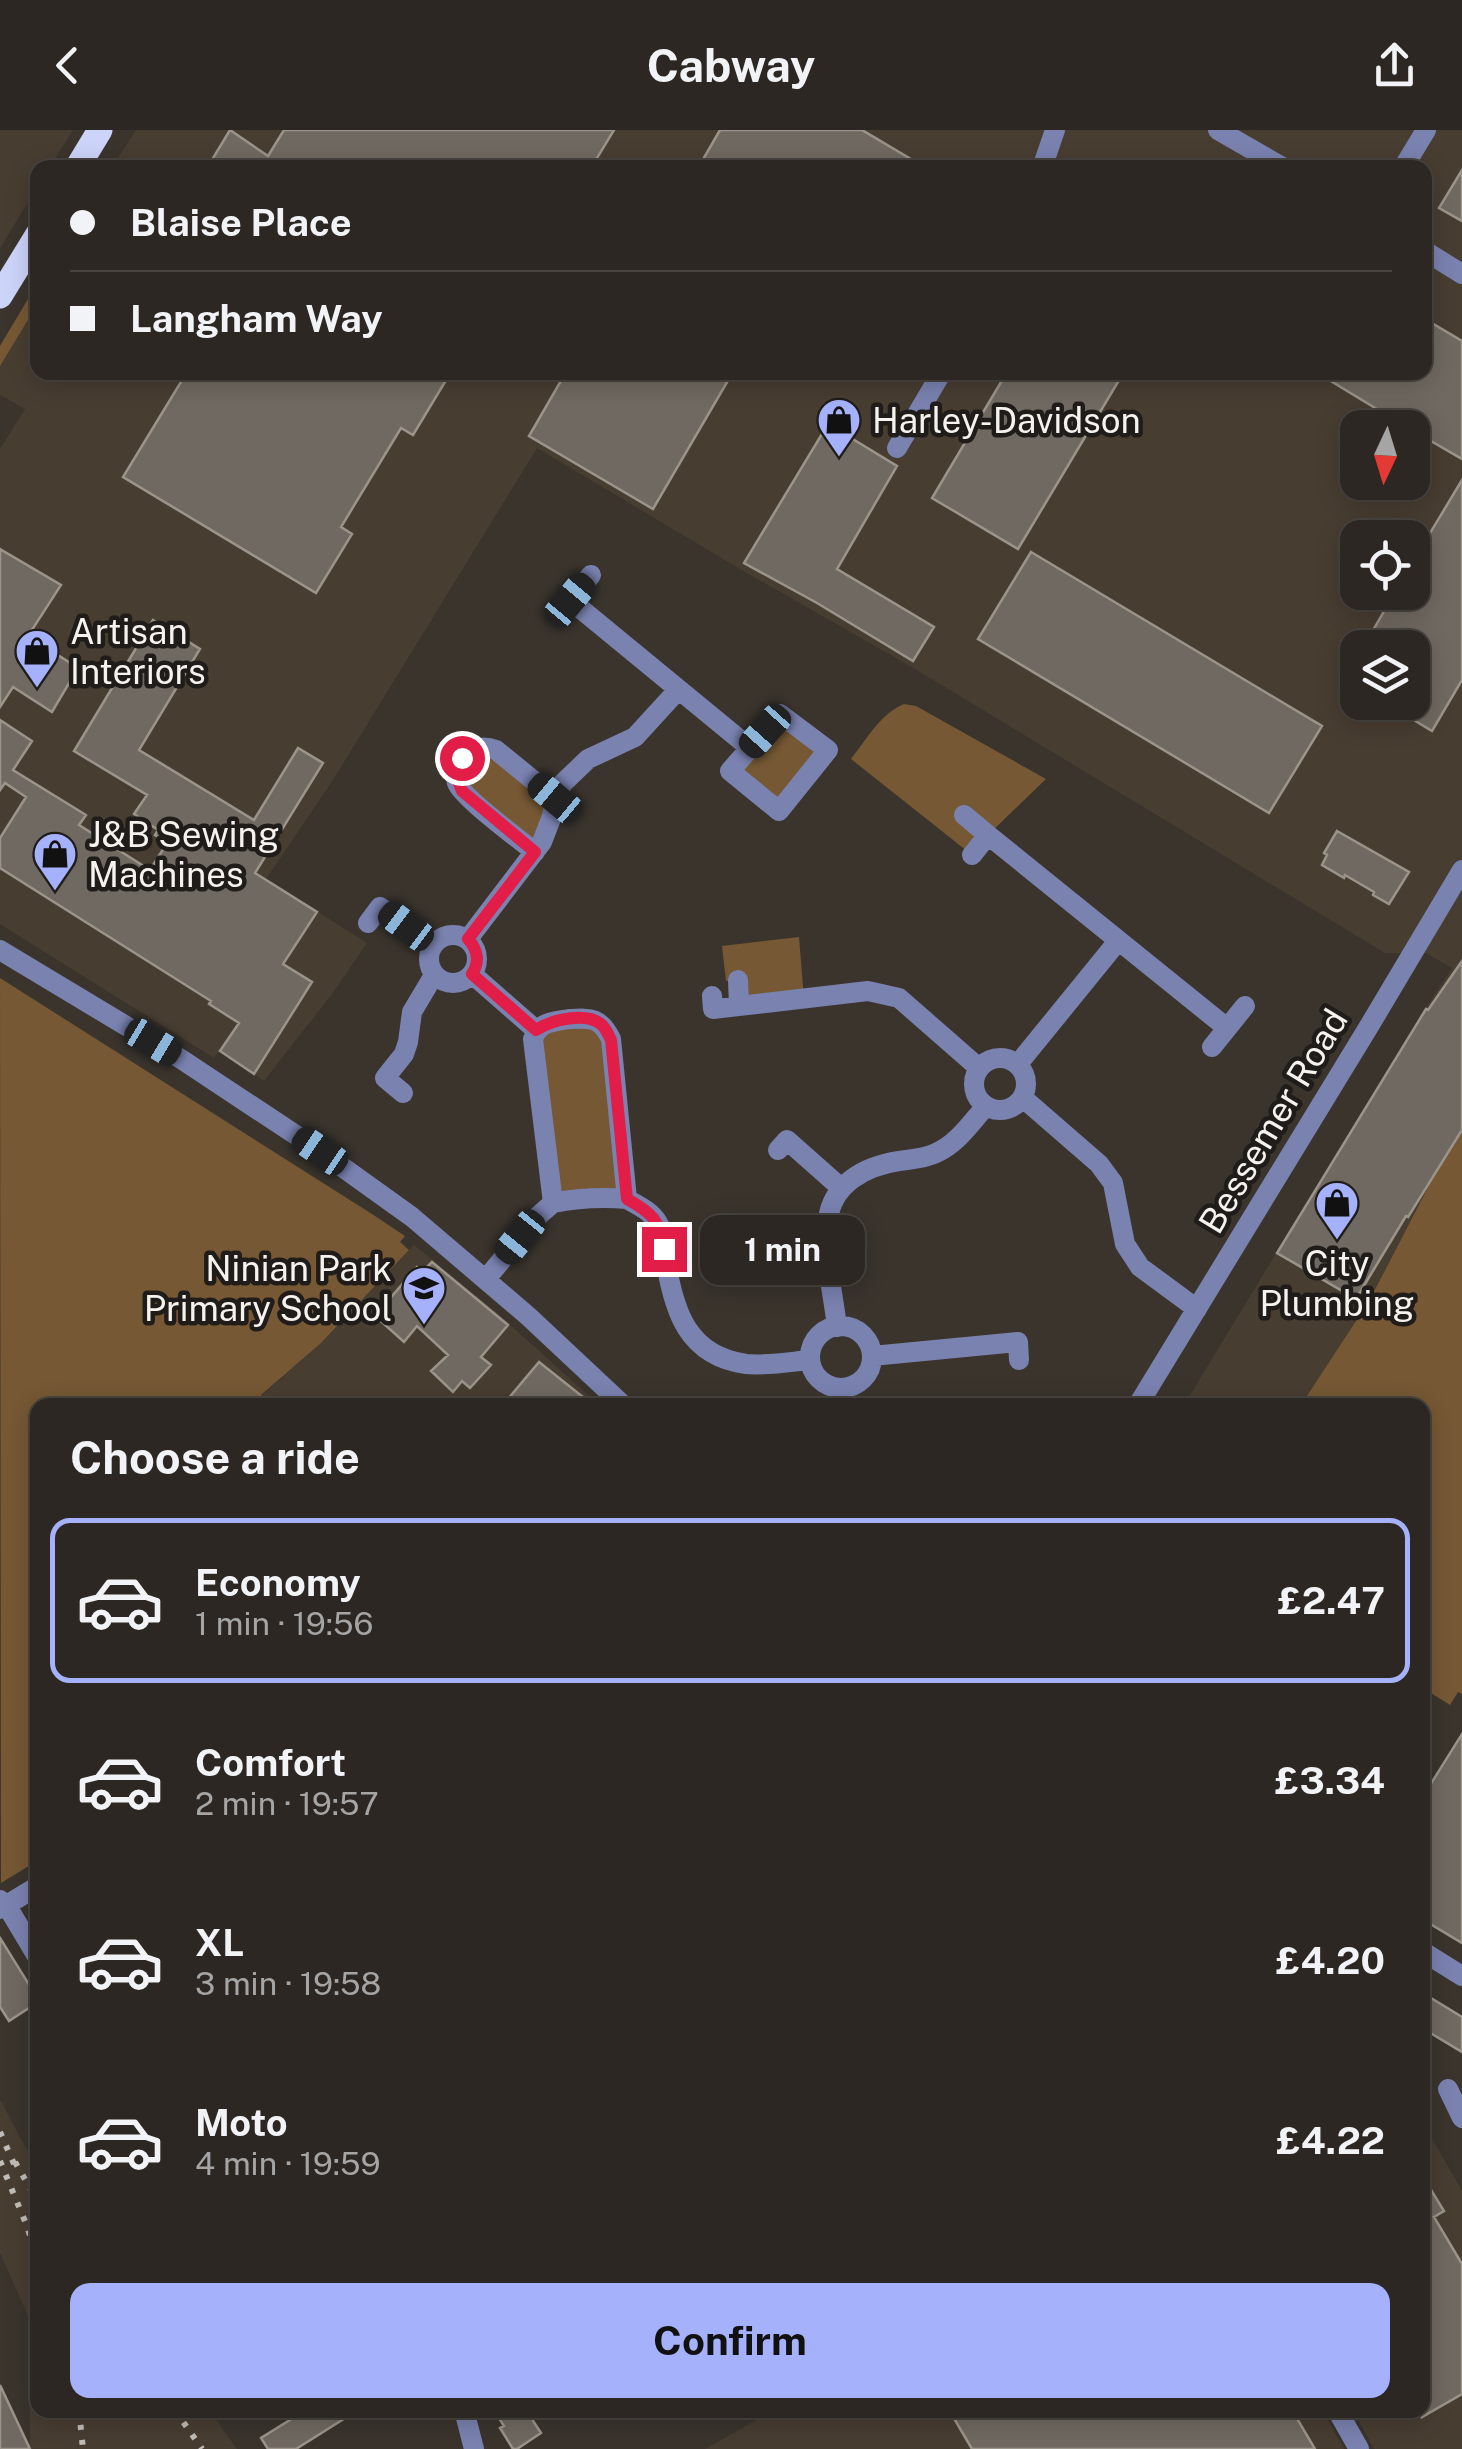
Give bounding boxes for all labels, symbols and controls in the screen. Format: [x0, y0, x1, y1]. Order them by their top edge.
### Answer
icon: back [40, 38, 95, 93]
icon: share [1367, 38, 1422, 93]
text: Cabway [647, 39, 815, 92]
text: Blaise Place [130, 200, 352, 245]
text: Langham Way [130, 296, 383, 341]
shop icon: Harley-Davidson [816, 397, 862, 458]
place label: Harley-Davidson [872, 400, 1141, 441]
north arrow [1340, 410, 1430, 500]
map controls [1340, 410, 1430, 720]
button: locate [1340, 520, 1430, 610]
car [539, 567, 601, 633]
place label: Artisan Interiors [70, 611, 206, 692]
shop icon: Artisan Interiors [14, 628, 60, 689]
button: layers [1340, 630, 1430, 720]
car [734, 699, 796, 763]
route start [440, 736, 485, 781]
car [522, 767, 588, 829]
place label: J&B Sewing Machines [88, 814, 280, 895]
shop icon: J&B Sewing Machines [32, 831, 78, 892]
car [373, 896, 439, 956]
street label: Bessemer Road [1190, 1002, 1356, 1240]
car [120, 1014, 186, 1070]
car [287, 1122, 353, 1180]
shop icon: City Plumbing [1314, 1180, 1360, 1241]
car [489, 1204, 551, 1270]
callout: 1 min [699, 1214, 864, 1284]
route end [642, 1227, 687, 1272]
text: 1 min [744, 1231, 821, 1268]
place label: City Plumbing [1260, 1243, 1414, 1324]
place label: Ninian Park Primary School [144, 1248, 392, 1329]
school or university icon: Ninian Park Primary School [401, 1265, 447, 1326]
text: Choose a ride [70, 1431, 360, 1484]
icon: car [75, 1556, 165, 1646]
text: Economy [195, 1560, 361, 1605]
text: £2.47 [1277, 1578, 1385, 1623]
text: 1 min · 19:56 [195, 1605, 373, 1642]
icon: car [75, 1736, 165, 1826]
text: Comfort [195, 1740, 346, 1785]
text: £3.34 [1275, 1758, 1385, 1803]
text: 2 min · 19:57 [195, 1785, 379, 1822]
icon: car [75, 1916, 165, 2006]
text: XL [195, 1920, 244, 1965]
text: £4.20 [1276, 1938, 1385, 1983]
text: 3 min · 19:58 [195, 1965, 381, 2002]
icon: car [75, 2096, 165, 2186]
text: Moto [195, 2100, 288, 2145]
text: £4.22 [1276, 2118, 1385, 2163]
text: 4 min · 19:59 [195, 2145, 381, 2182]
button: Confirm [70, 2283, 1390, 2398]

